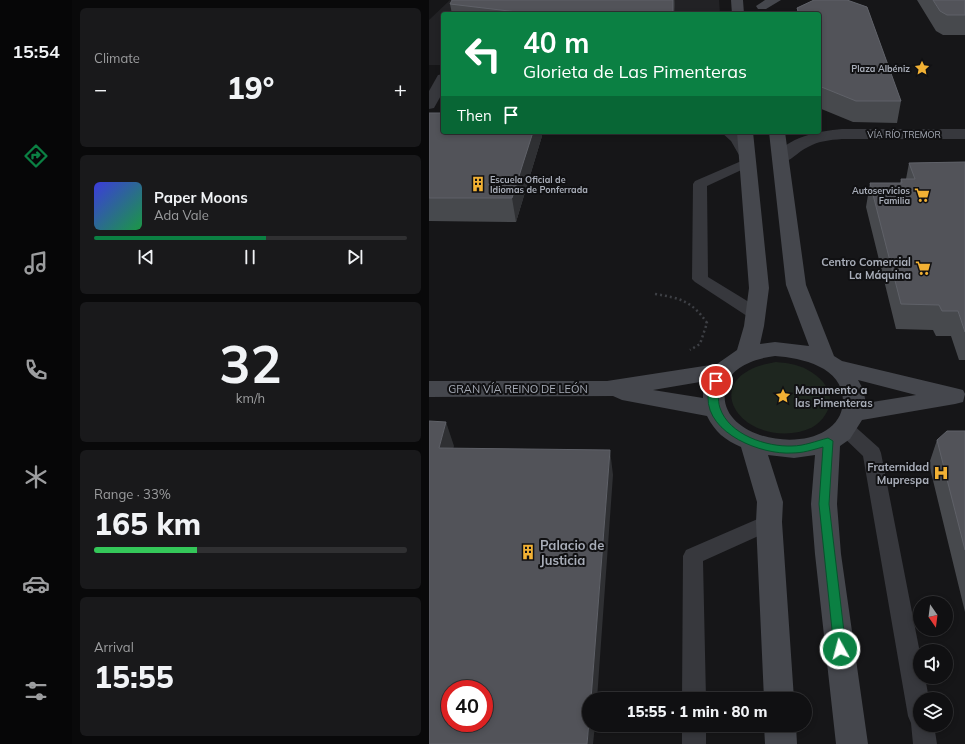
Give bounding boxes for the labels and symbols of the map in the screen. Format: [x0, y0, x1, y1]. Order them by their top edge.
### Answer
place icon: Plaza Albéniz [913, 59, 931, 77]
place label: Plaza Albéniz [851, 63, 910, 74]
street label: VÍA RÍO TREMOR [867, 129, 941, 140]
place label: Escuela Oficial de Idiomas de Ponferrada [490, 174, 588, 195]
building icon: Escuela Oficial de Idiomas de Ponferrada [469, 175, 487, 193]
place label: Autoservicios Familia [852, 185, 910, 206]
supermarket icon: Autoservicios Familia [913, 186, 931, 204]
place label: Centro Comercial La Máquina [821, 255, 911, 282]
supermarket icon: Centro Comercial La Máquina [914, 259, 932, 277]
pin [699, 364, 733, 398]
street label: GRAN VÍA REINO DE LEÓN [448, 382, 588, 396]
place label: Monumento a las Pimenteras [795, 383, 873, 410]
place icon: Monumento a las Pimenteras [774, 387, 792, 405]
place label: Fraternidad Muprespa [867, 460, 929, 487]
hospital icon: Fraternidad Muprespa [932, 464, 950, 482]
place label: Palacio de Justicia [540, 537, 604, 568]
building icon: Palacio de Justicia [519, 543, 537, 561]
north arrow [913, 596, 953, 636]
position arrow [819, 628, 861, 670]
speed limit sign: 40 [441, 680, 493, 732]

